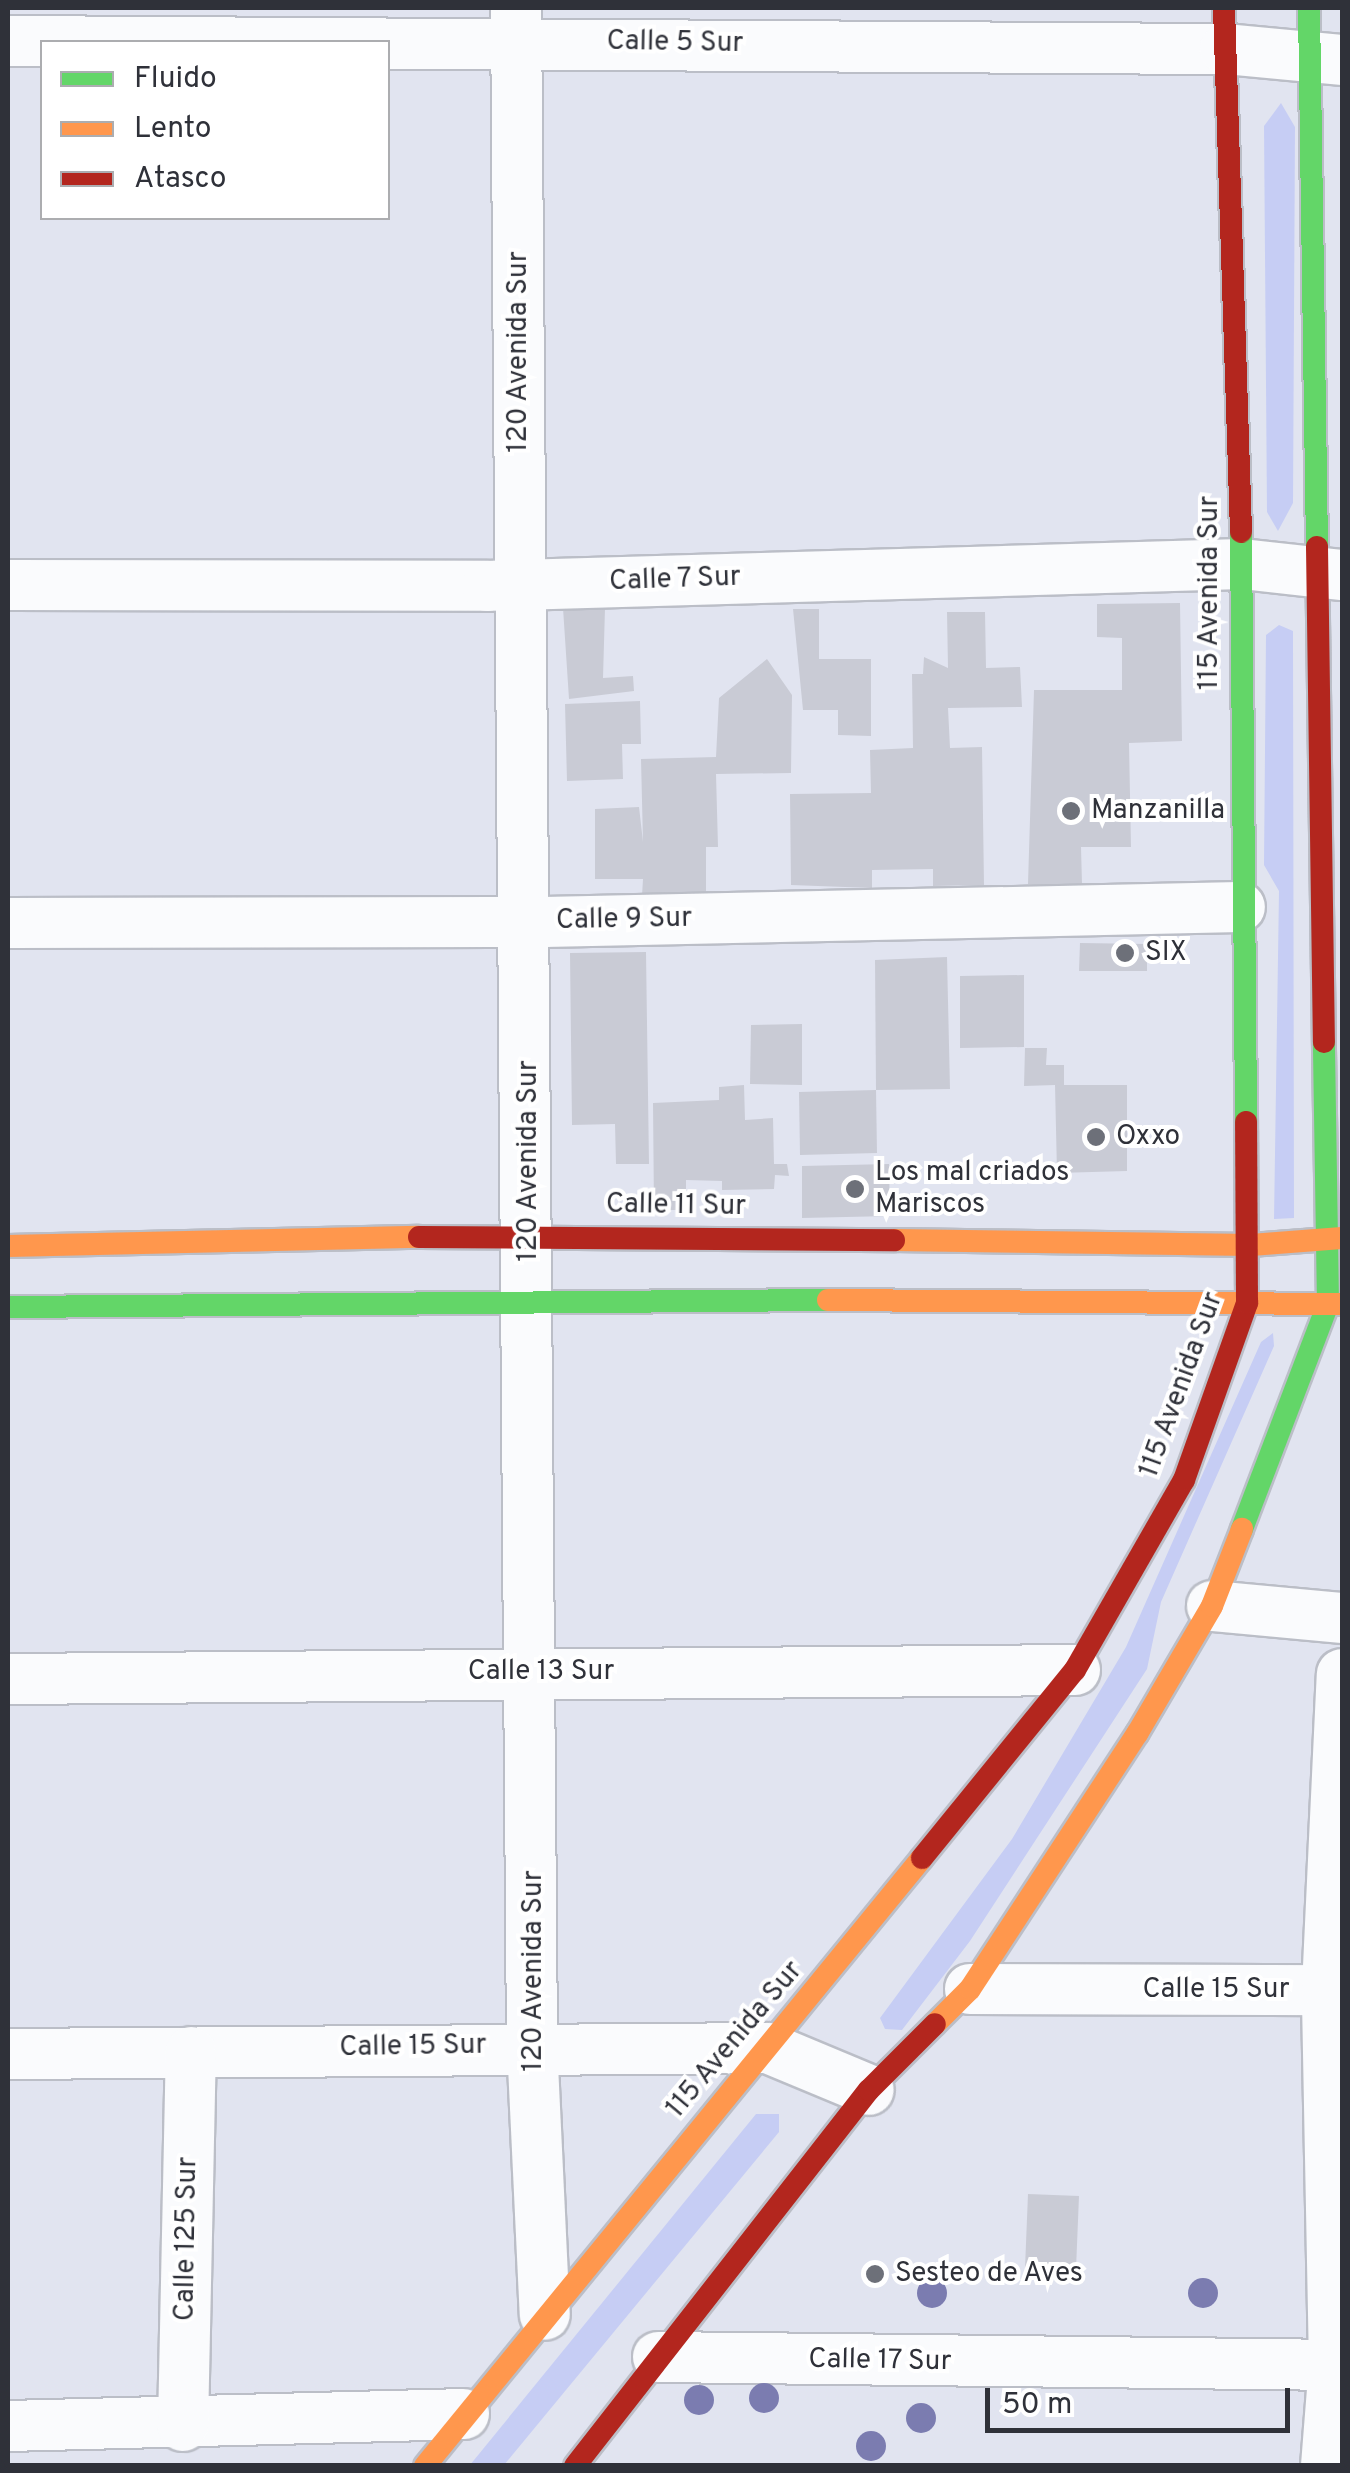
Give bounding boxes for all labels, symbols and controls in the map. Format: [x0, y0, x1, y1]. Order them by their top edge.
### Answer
street label: Calle 5 Sur [606, 25, 744, 61]
legend [40, 40, 390, 220]
text: Fluido [134, 61, 217, 98]
text: Lento [134, 111, 211, 148]
text: Atasco [134, 161, 227, 198]
street label: 120 Avenida Sur [502, 251, 536, 453]
street label: 115 Avenida Sur [1193, 495, 1227, 691]
street label: Calle 7 Sur [607, 561, 743, 599]
place label: Manzanilla [1091, 794, 1225, 828]
marker: Manzanilla [1060, 800, 1082, 822]
street label: Calle 9 Sur [556, 902, 692, 938]
place label: SIX [1145, 936, 1187, 970]
marker: SIX [1114, 942, 1136, 964]
street label: 120 Avenida Sur [512, 1060, 546, 1262]
place label: Oxxo [1116, 1120, 1180, 1154]
marker: Oxxo [1085, 1126, 1107, 1148]
place label: Los mal criados Mariscos [875, 1156, 1069, 1222]
marker: Los mal criados Mariscos [844, 1178, 866, 1200]
street label: Calle 11 Sur [606, 1188, 746, 1224]
street label: 115 Avenida Sur [1133, 1287, 1231, 1483]
street label: Calle 13 Sur [468, 1655, 614, 1689]
street label: 120 Avenida Sur [517, 1870, 551, 2072]
street label: 115 Avenida Sur [659, 1954, 811, 2126]
street label: Calle 15 Sur [1142, 1973, 1290, 2007]
street label: Calle 15 Sur [339, 2029, 487, 2065]
street label: Calle 125 Sur [169, 2157, 205, 2321]
place label: Sesteo de Aves [895, 2257, 1084, 2291]
marker: Sesteo de Aves [864, 2263, 886, 2285]
street label: Calle 17 Sur [808, 2343, 952, 2379]
scale bar [990, 2368, 1295, 2430]
text: 50 m [1002, 2387, 1072, 2424]

